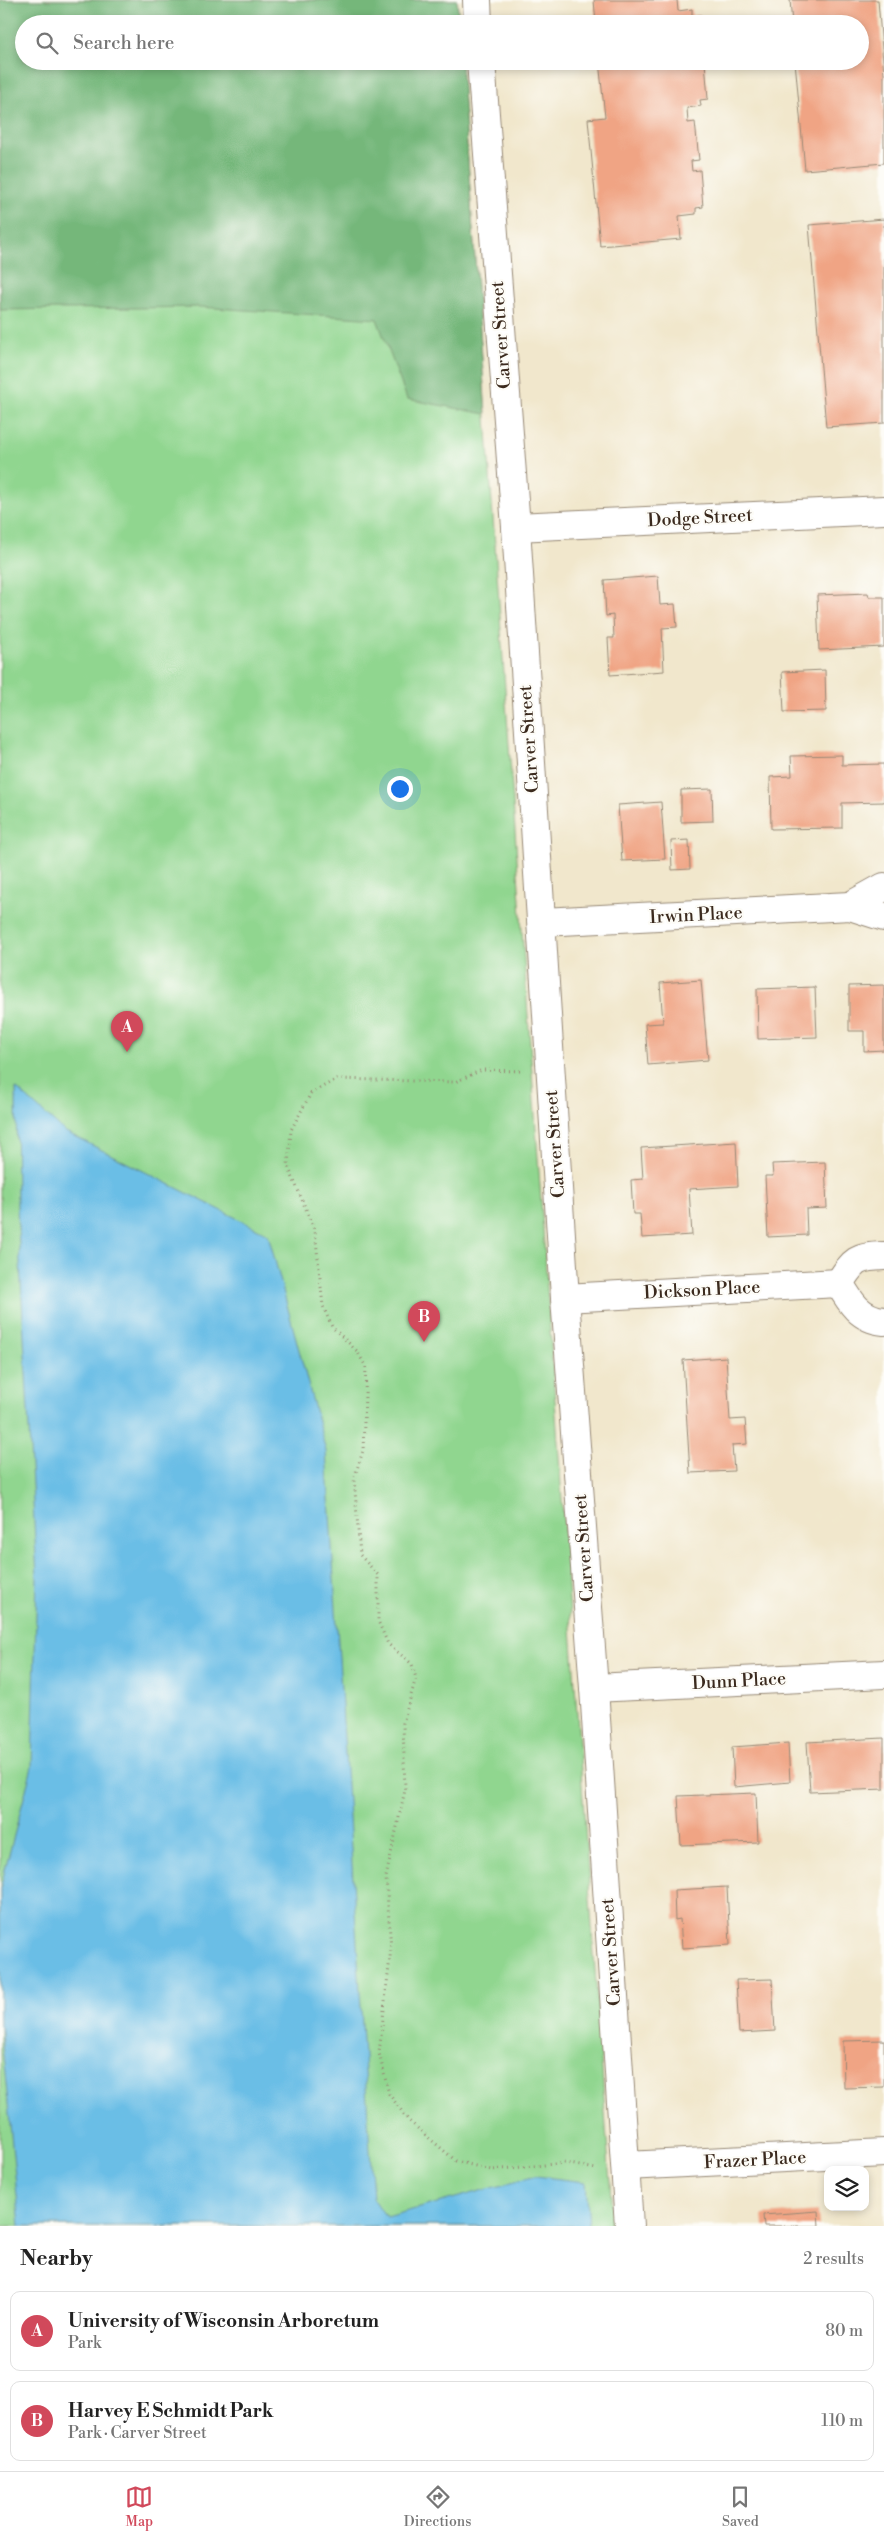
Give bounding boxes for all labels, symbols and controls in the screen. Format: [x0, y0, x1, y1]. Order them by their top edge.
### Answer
search box [15, 15, 869, 70]
icon: search [33, 29, 61, 57]
text: Search here [73, 31, 174, 55]
street label: Carver Street [486, 280, 516, 390]
street label: Dodge Street [647, 504, 754, 532]
street label: Carver Street [514, 684, 544, 794]
your location [387, 776, 413, 802]
street label: Irwin Place [649, 901, 743, 929]
pin: A [111, 1011, 143, 1052]
street label: Carver Street [540, 1089, 570, 1199]
street label: Dickson Place [643, 1275, 761, 1305]
pin: B [408, 1301, 440, 1342]
street label: Carver Street [569, 1493, 599, 1603]
street label: Dunn Place [691, 1667, 787, 1695]
street label: Carver Street [596, 1897, 626, 2007]
street label: Frazer Place [703, 2146, 807, 2174]
map controls [824, 2166, 869, 2211]
button: layers [824, 2166, 869, 2211]
text: Nearby [20, 2246, 93, 2272]
text: 2 results [803, 2249, 864, 2269]
text: University of Wisconsin Arboretum [68, 2309, 379, 2333]
text: A [31, 2321, 43, 2341]
text: 80 m [825, 2321, 863, 2341]
text: Park [68, 2333, 101, 2353]
text: Harvey E Schmidt Park [68, 2399, 274, 2423]
text: B [31, 2411, 43, 2431]
text: 110 m [821, 2411, 863, 2431]
text: Park · Carver Street [68, 2423, 207, 2443]
tab: Map [125, 2483, 153, 2531]
tab: Directions [404, 2483, 471, 2531]
tab: Saved [722, 2483, 759, 2531]

